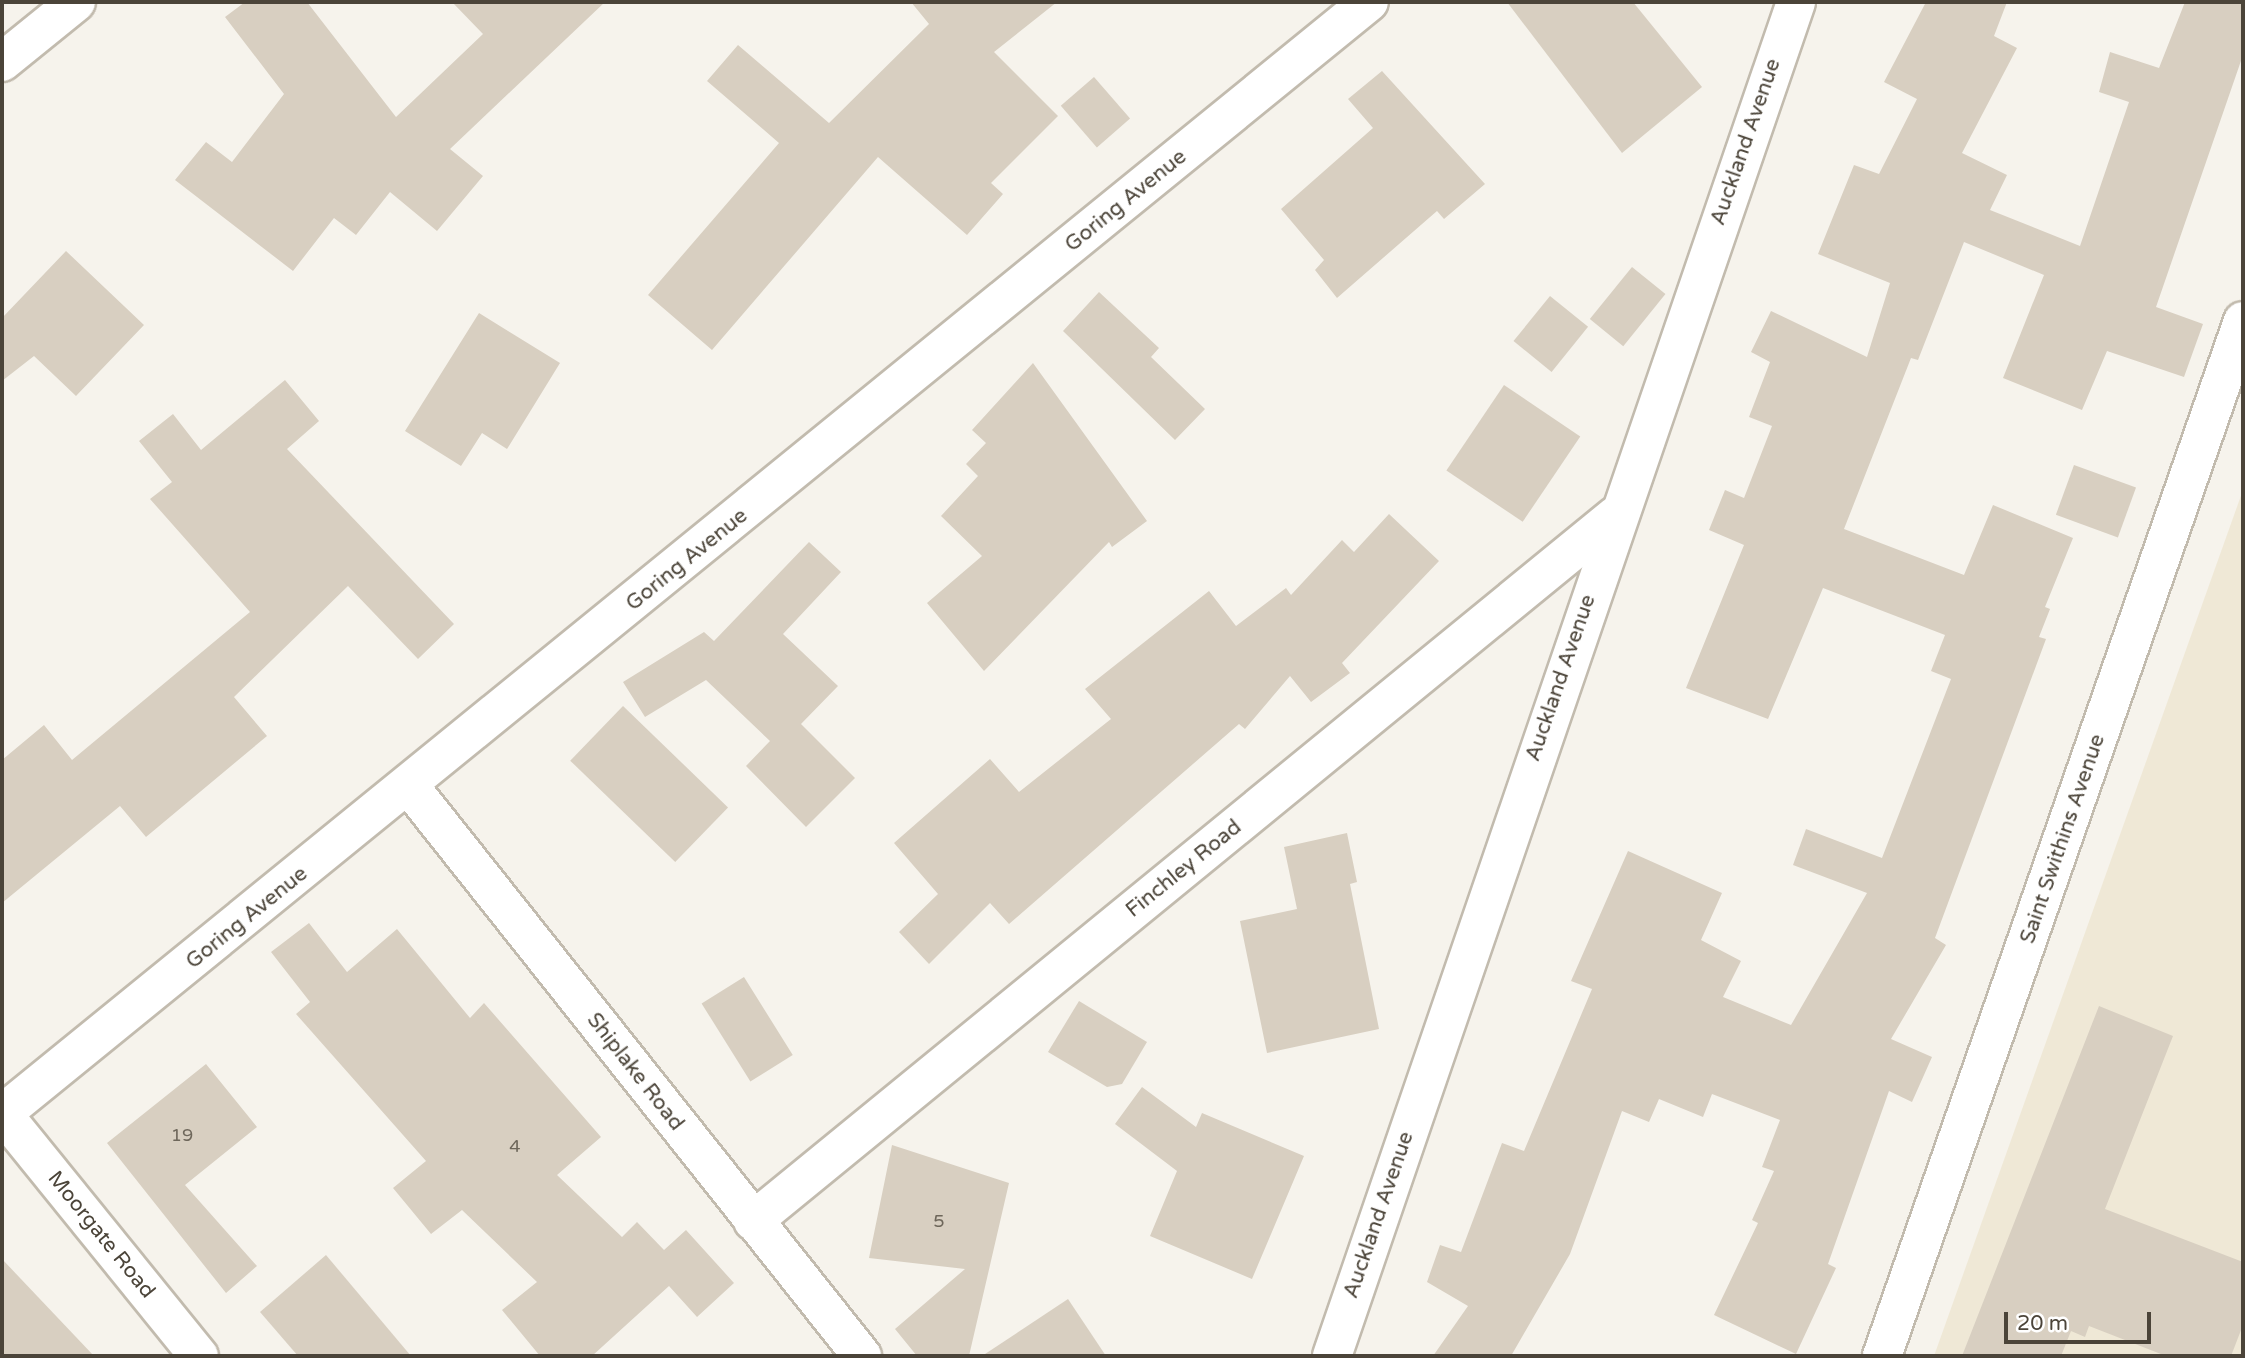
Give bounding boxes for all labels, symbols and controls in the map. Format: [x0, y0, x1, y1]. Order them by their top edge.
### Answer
street label: Auckland Avenue [1706, 55, 1786, 229]
street label: Goring Avenue [1060, 144, 1192, 258]
street label: Goring Avenue [621, 503, 753, 617]
street label: Auckland Avenue [1521, 591, 1601, 765]
street label: Saint Swithins Avenue [2015, 731, 2111, 947]
street label: Finchley Road [1121, 815, 1247, 923]
street label: Goring Avenue [181, 861, 313, 975]
street label: Shiplake Road [581, 1008, 689, 1136]
house number: 19 [171, 1124, 193, 1146]
street label: Auckland Avenue [1339, 1128, 1419, 1302]
house number: 4 [509, 1135, 521, 1157]
street label: Moorgate Road [42, 1166, 160, 1304]
house number: 5 [933, 1210, 945, 1232]
scale bar [2007, 1298, 2154, 1342]
text: 20 m [2017, 1311, 2068, 1336]

